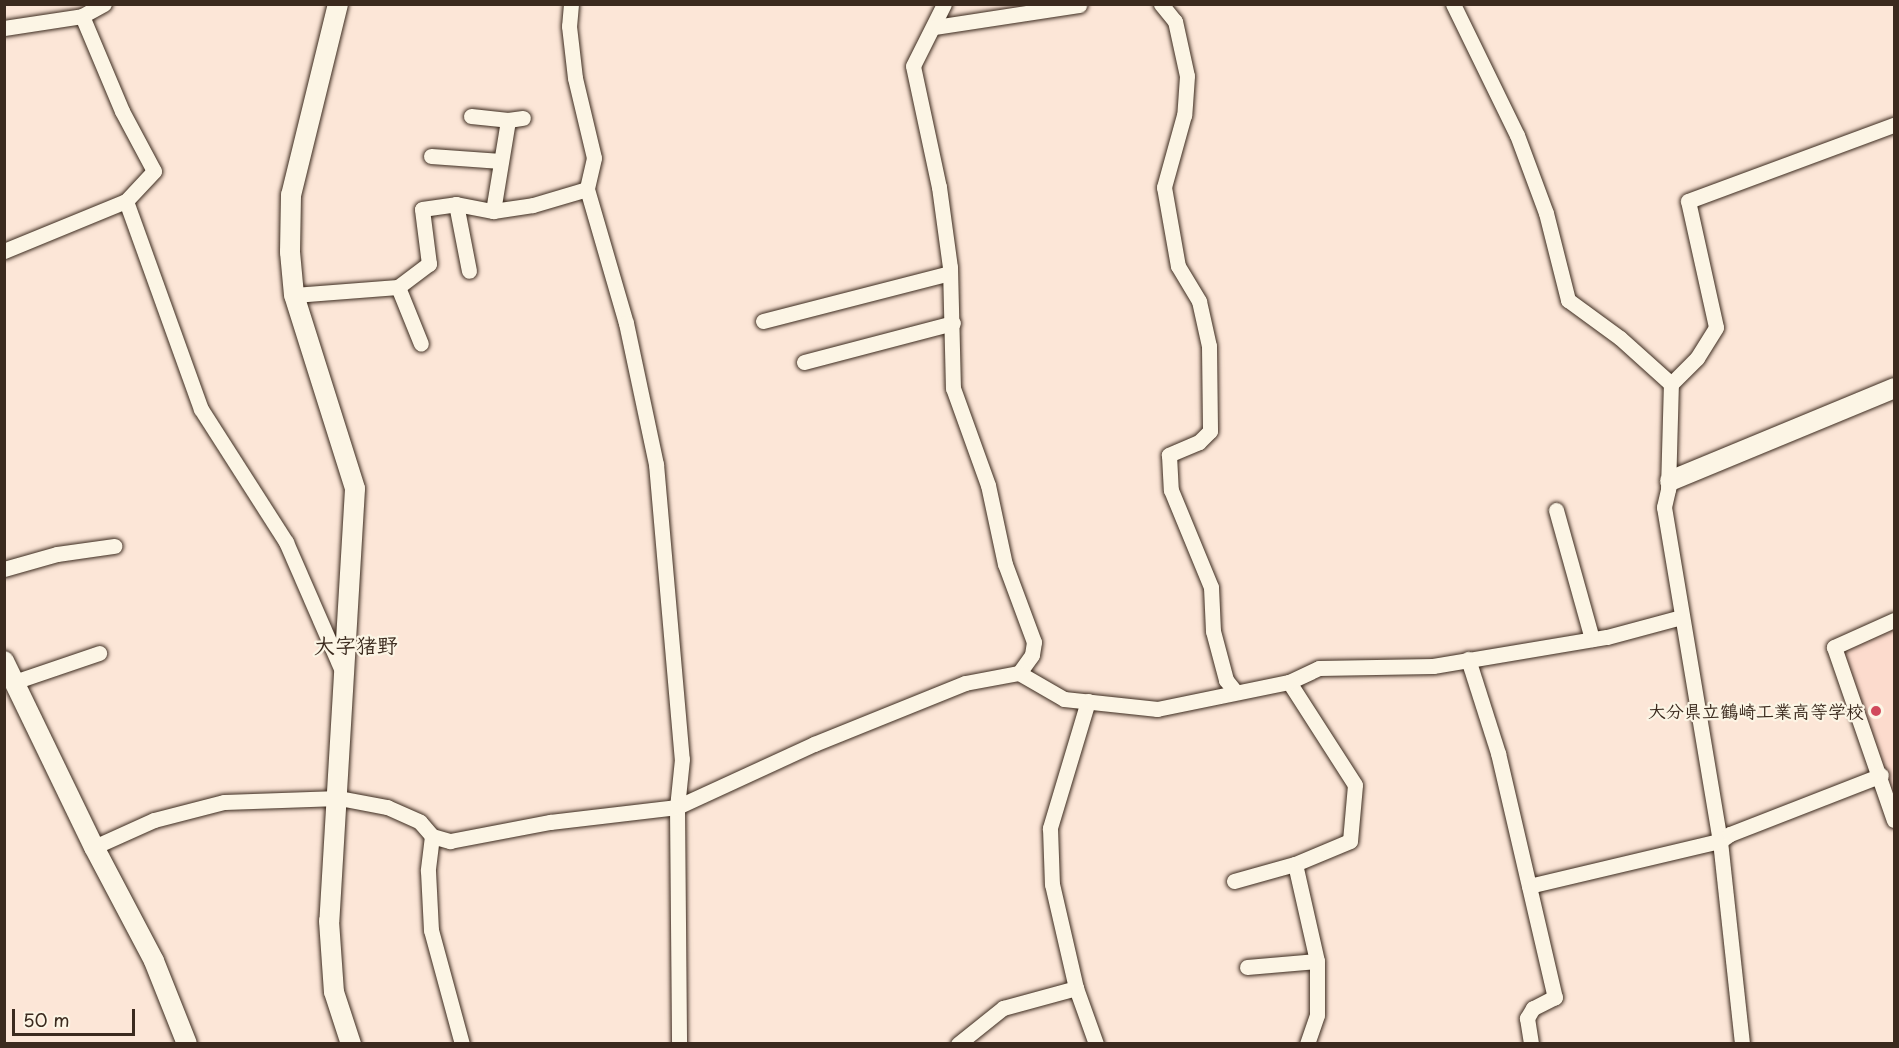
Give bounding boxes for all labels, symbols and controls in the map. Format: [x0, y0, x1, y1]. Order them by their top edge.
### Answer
district label: 大字猪野 [314, 631, 398, 657]
place label: 大分県立鶴崎工業高等学校 [1648, 700, 1864, 722]
marker: 大分県立鶴崎工業高等学校 [1869, 704, 1883, 718]
scale bar [15, 997, 138, 1035]
text: 50 m [23, 1006, 70, 1033]

